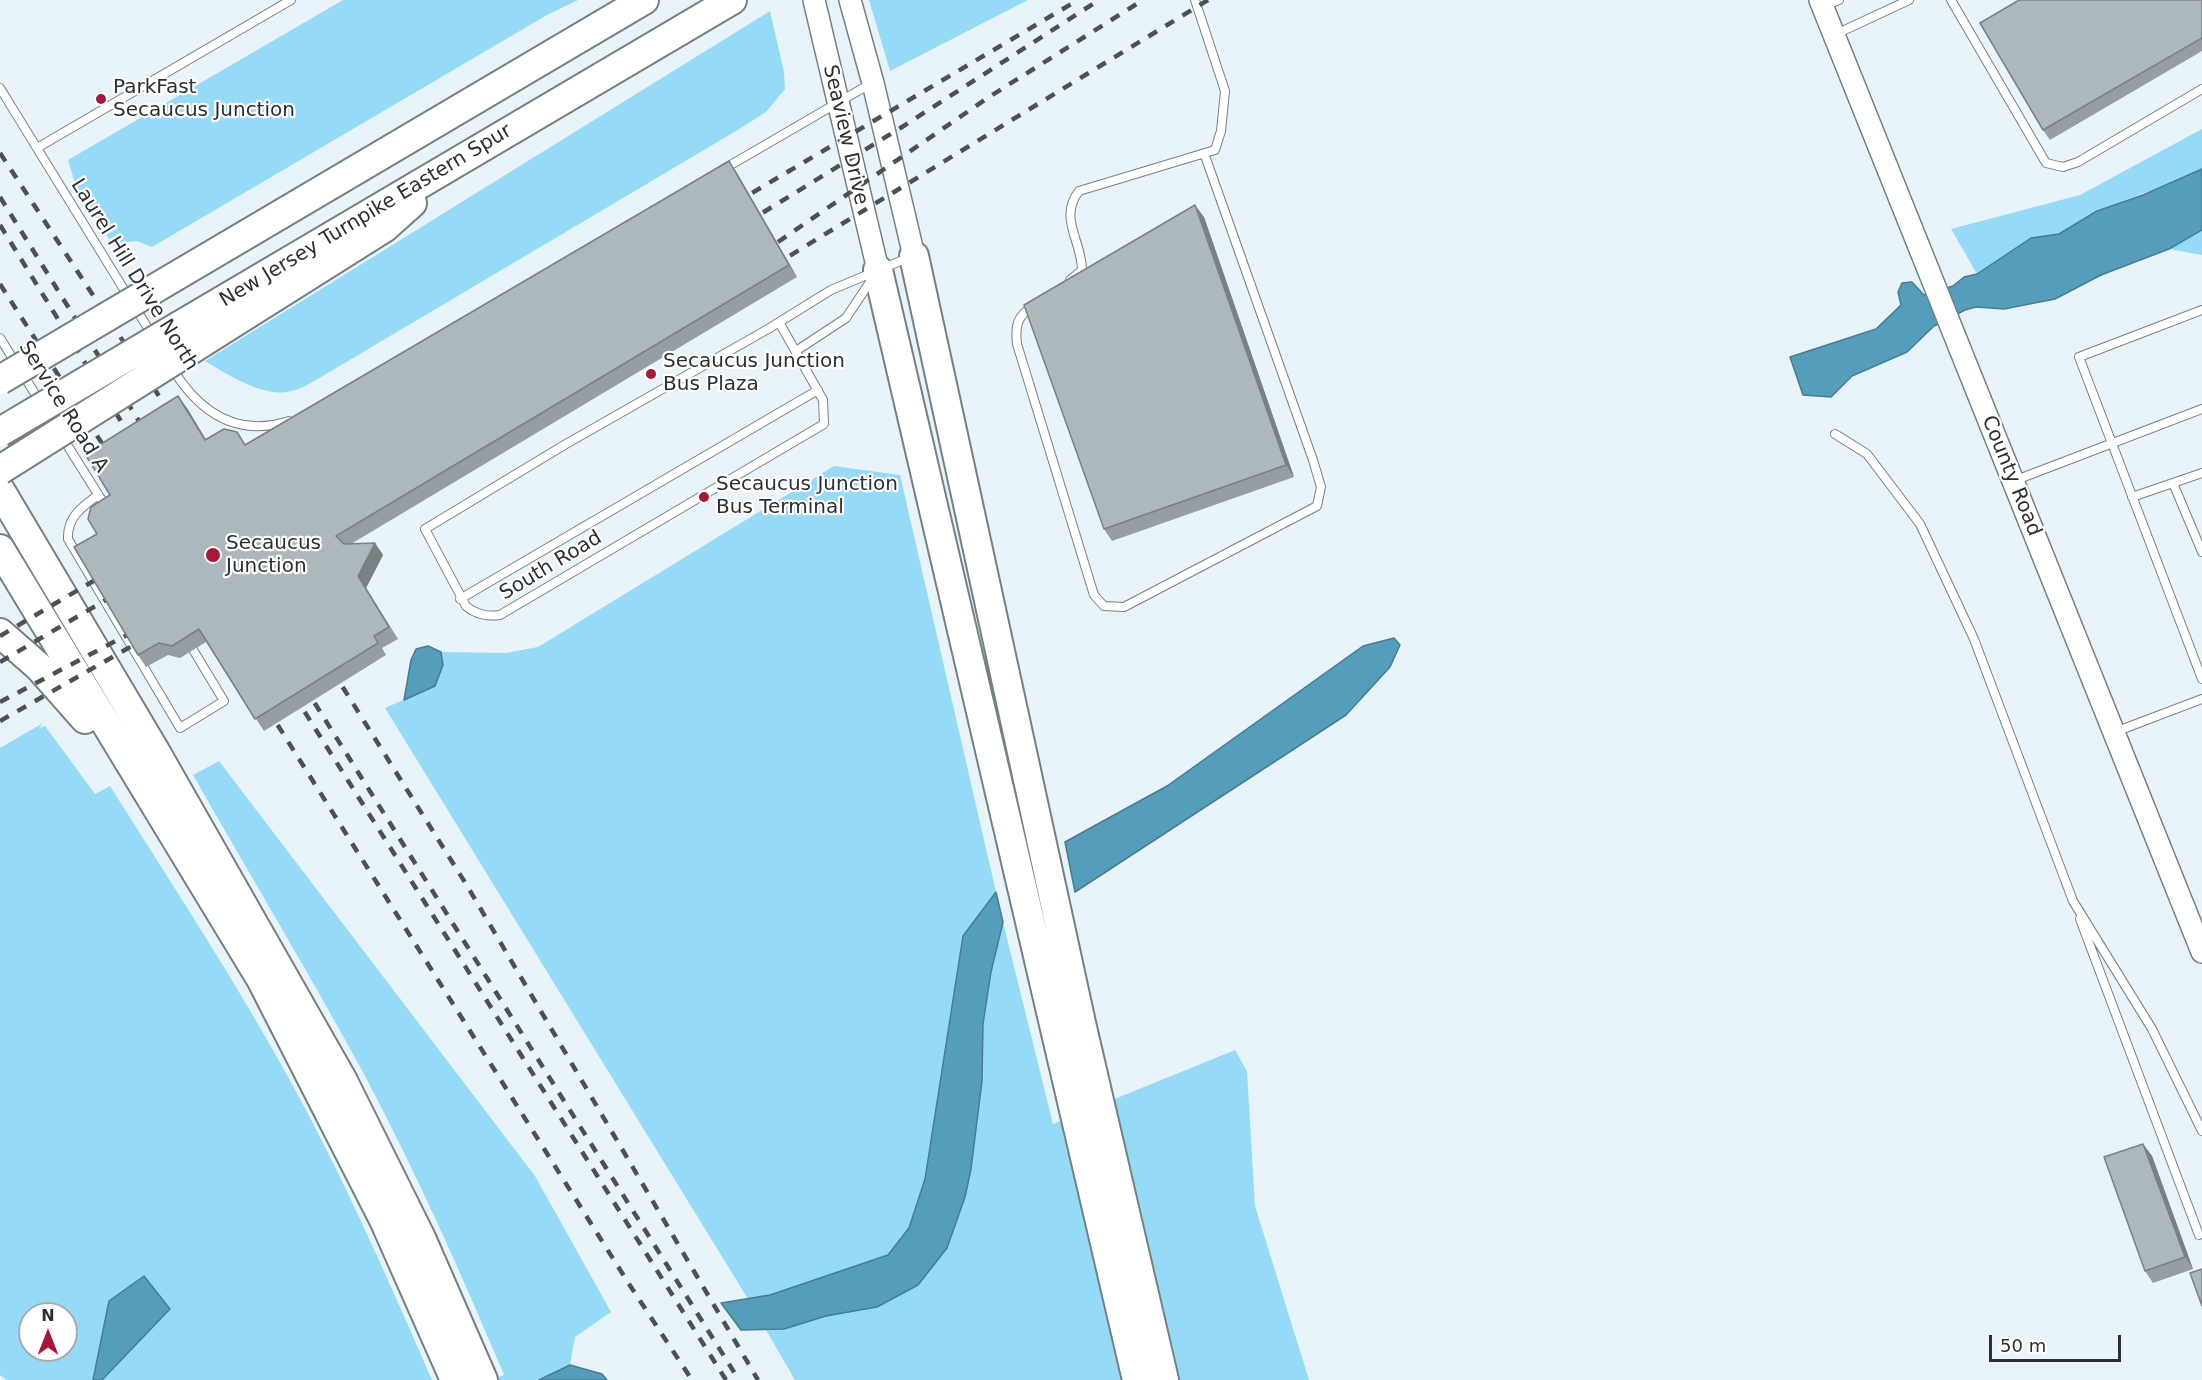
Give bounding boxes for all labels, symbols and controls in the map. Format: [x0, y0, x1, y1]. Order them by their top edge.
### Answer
street label: Seaview Drive [817, 63, 873, 207]
place label: ParkFast Secaucus Junction [113, 76, 295, 123]
marker: ParkFast Secaucus Junction [94, 92, 108, 106]
street label: New Jersey Turnpike Eastern Spur [216, 119, 516, 313]
street label: Laurel Hill Drive North [65, 175, 203, 375]
street label: Service Road A [13, 337, 113, 477]
place label: Secaucus Junction Bus Plaza [663, 350, 845, 397]
marker: Secaucus Junction Bus Plaza [644, 367, 658, 381]
street label: County Road [1976, 412, 2046, 540]
place label: Secaucus Junction Bus Terminal [716, 473, 898, 520]
marker: Secaucus Junction Bus Terminal [697, 490, 711, 504]
street label: South Road [496, 526, 606, 606]
place label: Secaucus Junction [226, 532, 321, 579]
marker: Secaucus Junction [204, 546, 222, 564]
north arrow [18, 1302, 78, 1362]
text: N [41, 1306, 55, 1325]
scale bar [1992, 1323, 2124, 1361]
text: 50 m [2000, 1335, 2046, 1356]

